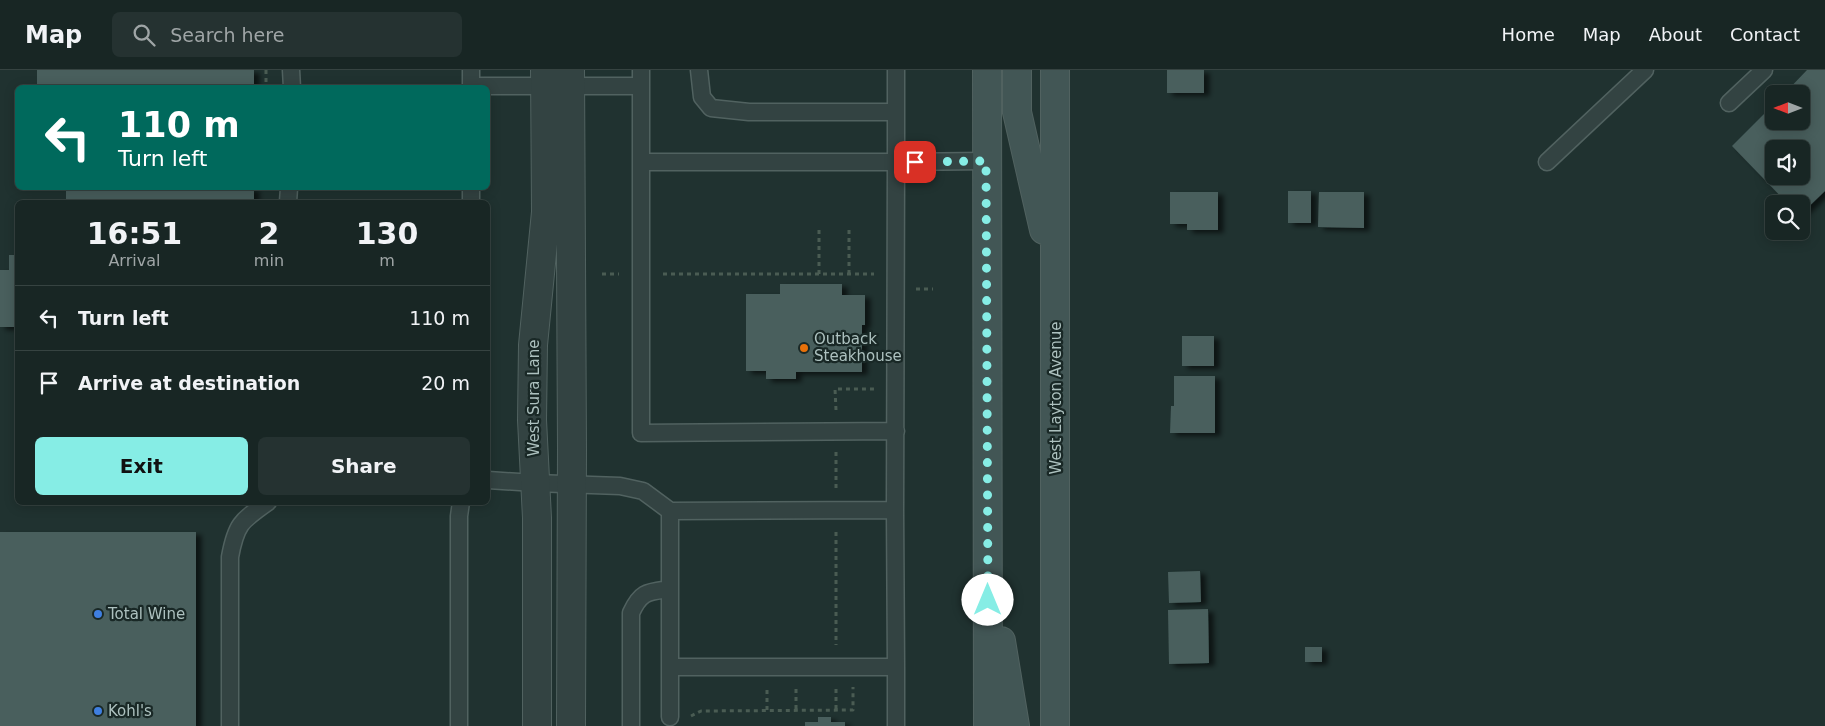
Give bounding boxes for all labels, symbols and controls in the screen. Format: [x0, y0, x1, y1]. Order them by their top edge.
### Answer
search box [112, 12, 462, 57]
text: Map [25, 21, 82, 49]
icon: search [130, 21, 158, 49]
text: Search here [170, 24, 284, 46]
text: Home [1502, 24, 1555, 45]
text: Map [1583, 24, 1621, 45]
text: About [1649, 24, 1702, 45]
text: Contact [1730, 24, 1800, 45]
north arrow [1765, 85, 1810, 130]
map controls [1765, 85, 1810, 240]
icon: left [35, 105, 100, 170]
text: 110 m [118, 105, 240, 145]
button: sound [1765, 140, 1810, 185]
pin [894, 141, 936, 183]
text: Turn left [118, 146, 207, 171]
icon: arrive [901, 148, 929, 176]
button: search [1765, 195, 1810, 240]
text: 16:51 [87, 216, 182, 251]
text: 2 [258, 216, 279, 251]
text: 130 [356, 216, 418, 251]
text: Arrival [108, 251, 160, 270]
text: min [254, 251, 284, 270]
text: m [379, 251, 395, 270]
icon: left [35, 304, 63, 332]
text: Turn left [78, 307, 169, 329]
text: 110 m [409, 307, 470, 329]
street label: West Layton Avenue [1047, 321, 1065, 475]
place label: Outback Steakhouse [814, 330, 902, 365]
street label: West Sura Lane [525, 339, 543, 457]
marker: Outback Steakhouse [798, 342, 810, 354]
icon: arrive [35, 369, 63, 397]
text: Arrive at destination [78, 372, 300, 394]
text: 20 m [421, 372, 470, 394]
button: Exit [35, 437, 248, 495]
button: Share [258, 437, 470, 495]
position arrow [961, 573, 1013, 625]
place label: Total Wine [107, 605, 185, 623]
marker: Total Wine [92, 608, 104, 620]
place label: Kohl's [108, 702, 152, 720]
marker: Kohl's [92, 705, 104, 717]

